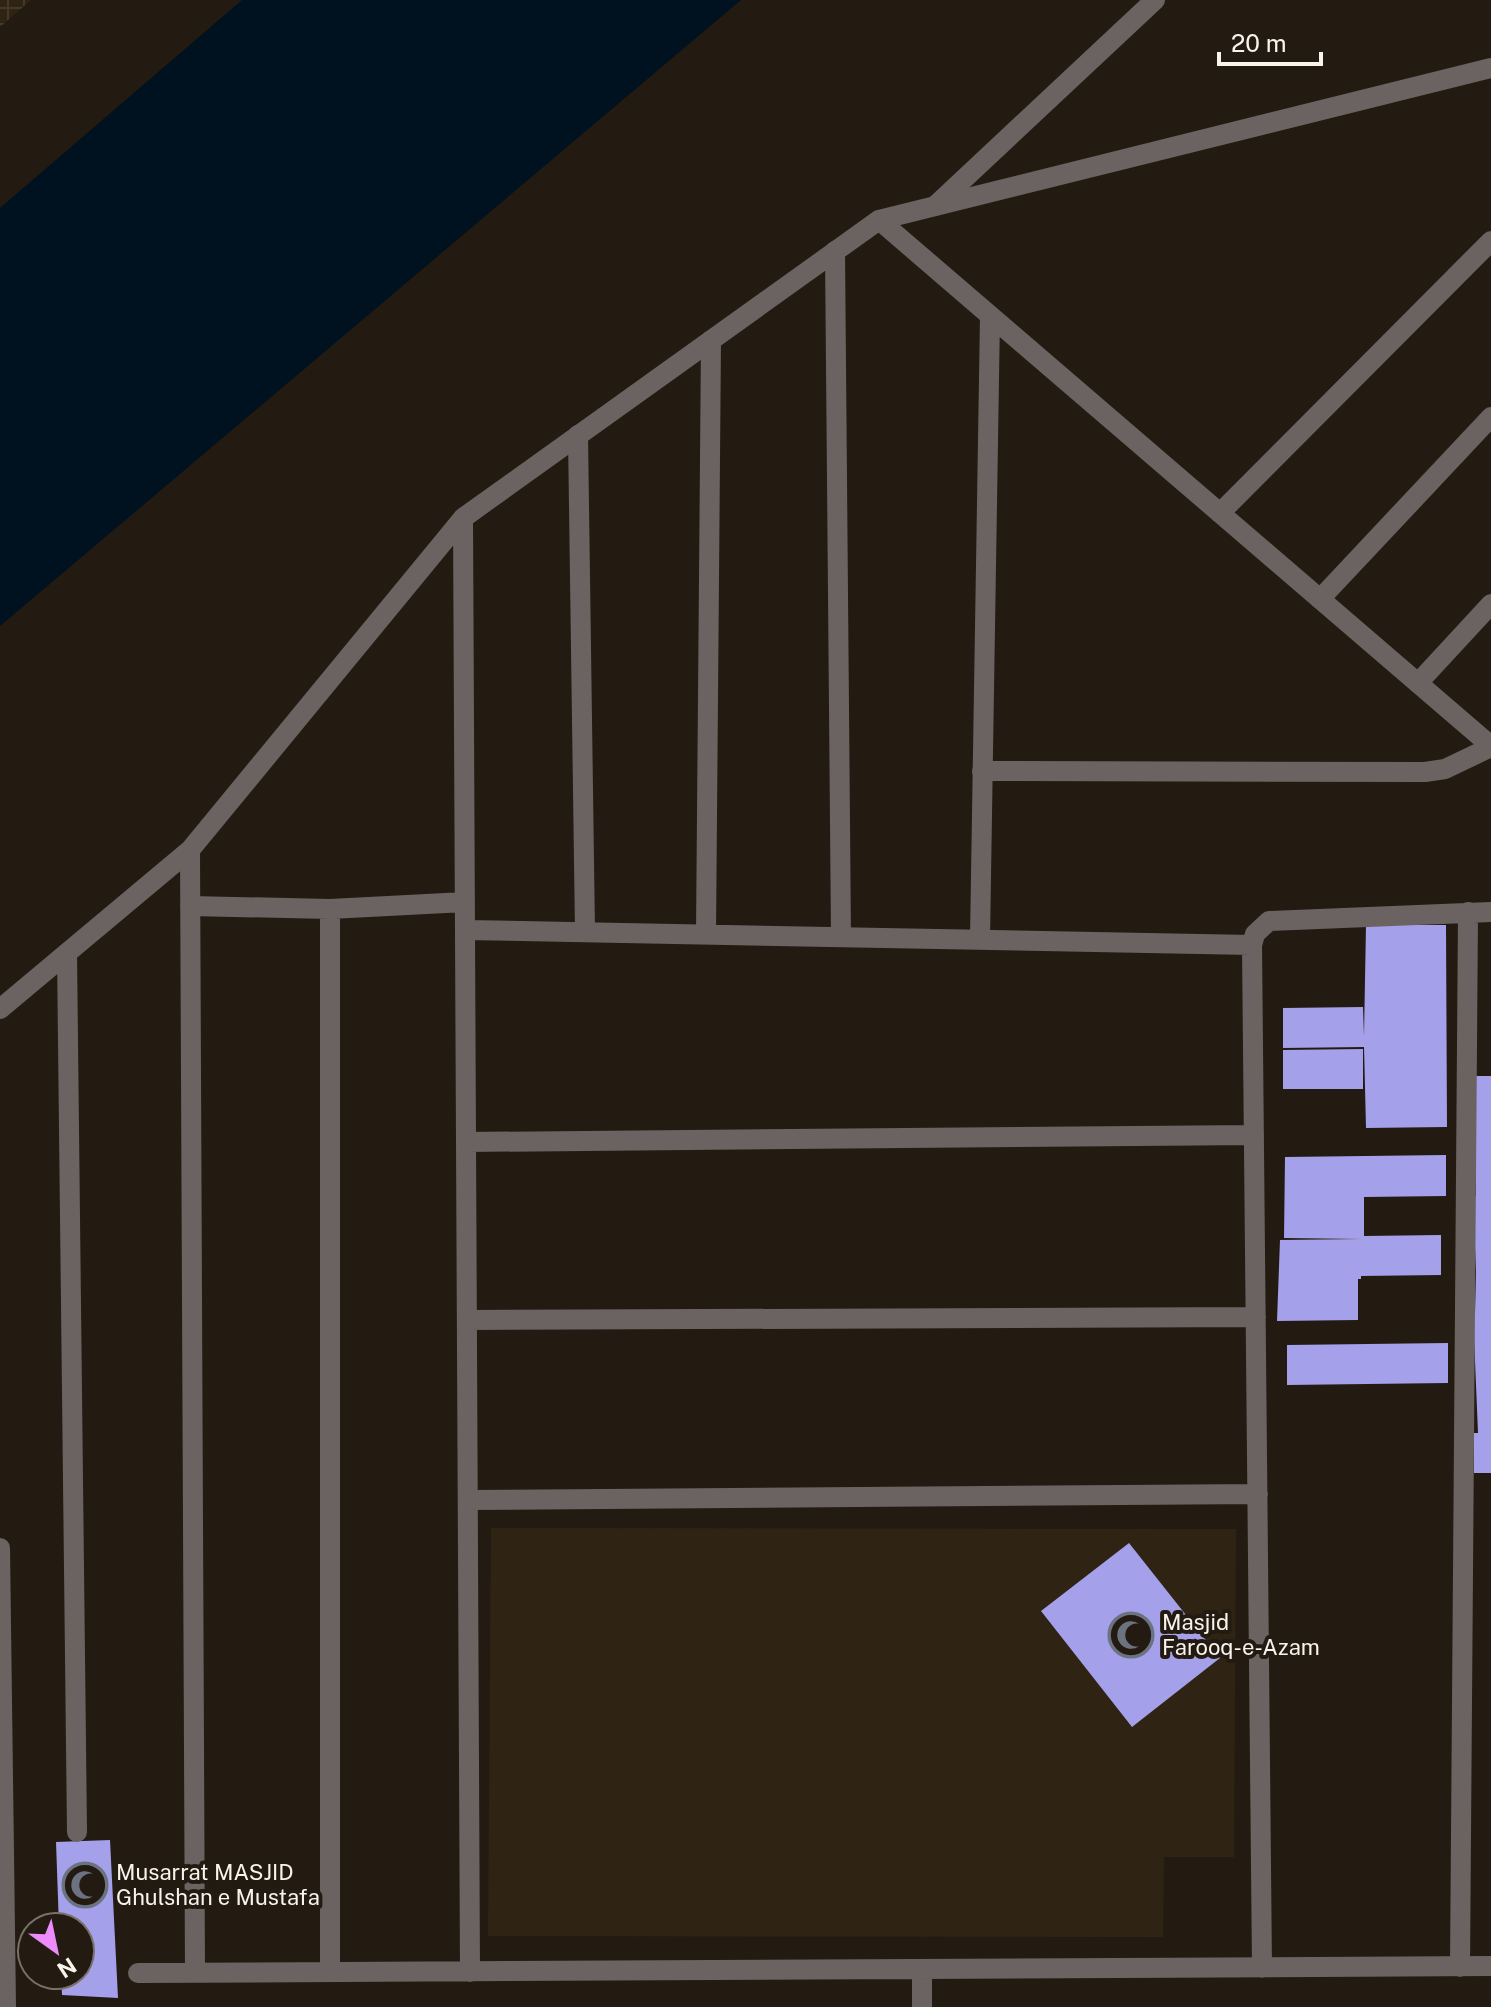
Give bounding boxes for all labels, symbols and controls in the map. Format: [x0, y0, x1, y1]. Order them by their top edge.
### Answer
scale bar [1219, 16, 1321, 66]
text: 20 m [1231, 29, 1287, 57]
place label: Masjid Farooq-e-Azam [1162, 1609, 1320, 1660]
mosque icon: Masjid Farooq-e-Azam [1107, 1611, 1155, 1659]
place label: Musarrat MASJID Ghulshan e Mustafa [116, 1859, 320, 1910]
mosque icon: Musarrat MASJID Ghulshan e Mustafa [61, 1861, 109, 1909]
north arrow [16, 1911, 96, 1991]
text: N [53, 1952, 81, 1983]

